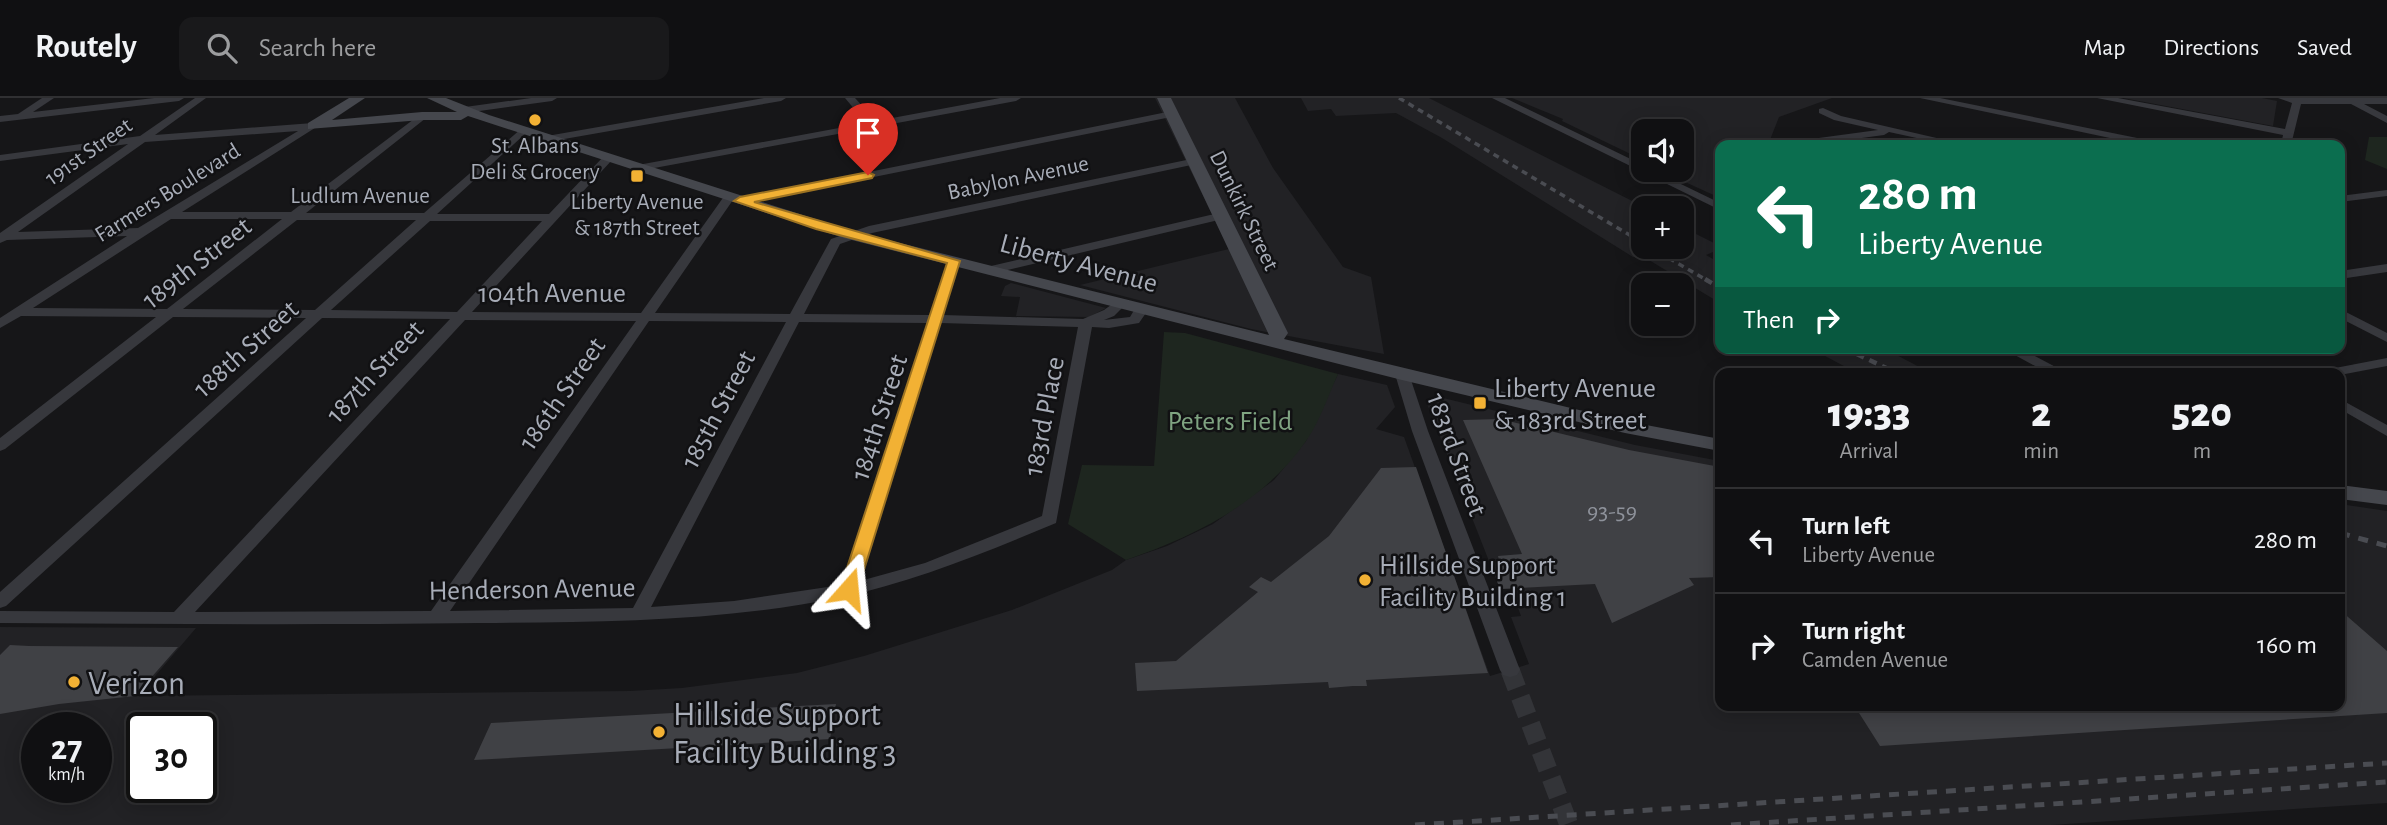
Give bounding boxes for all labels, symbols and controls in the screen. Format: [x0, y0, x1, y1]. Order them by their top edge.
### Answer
search box [179, 17, 669, 80]
icon: search [203, 29, 241, 67]
text: Routely [35, 31, 137, 64]
text: Search here [259, 35, 376, 61]
text: Map [2083, 36, 2125, 60]
text: Directions [2163, 36, 2259, 60]
text: Saved [2297, 36, 2352, 60]
pin [838, 103, 898, 175]
marker: St. Albans Deli & Grocery [527, 112, 543, 128]
street label: 191st Street [41, 114, 137, 190]
icon: arrive [849, 114, 887, 152]
map controls [1631, 119, 1694, 336]
button: sound [1631, 119, 1694, 182]
place label: St. Albans Deli & Grocery [470, 135, 600, 184]
street label: Farmers Boulevard [91, 139, 245, 247]
street label: Dunkirk Street [1205, 147, 1283, 275]
street label: Babylon Avenue [946, 152, 1091, 205]
marker: Liberty Avenue & 187th Street [629, 168, 645, 184]
icon: left [1743, 168, 1834, 259]
text: 280 m [1858, 170, 1978, 219]
street label: Ludlum Avenue [290, 185, 430, 208]
place label: Liberty Avenue & 187th Street [571, 191, 704, 240]
button: + [1631, 196, 1694, 259]
street label: 189th Street [137, 212, 257, 315]
text: Liberty Avenue [1858, 228, 2043, 260]
street label: Liberty Avenue [997, 229, 1160, 298]
button: − [1631, 273, 1694, 336]
street label: 104th Avenue [478, 280, 626, 308]
street label: 188th Street [189, 295, 304, 403]
icon: right [1808, 301, 1846, 339]
text: Then [1743, 307, 1794, 333]
street label: 187th Street [321, 316, 430, 429]
street label: 186th Street [514, 333, 611, 455]
street label: 185th Street [676, 347, 761, 473]
street label: 184th Street [846, 351, 913, 484]
street label: 183rd Place [1020, 354, 1070, 478]
place label: Liberty Avenue & 183rd Street [1494, 375, 1656, 435]
street label: 183rd Street [1421, 390, 1491, 520]
text: 19:33 [1828, 392, 1910, 434]
text: 2 [2031, 392, 2051, 434]
text: 520 [2172, 392, 2232, 434]
marker: Liberty Avenue & 183rd Street [1472, 395, 1488, 411]
park label: Peters Field [1167, 408, 1293, 436]
text: Arrival [1840, 440, 1899, 463]
text: min [2023, 440, 2059, 463]
text: m [2193, 440, 2211, 463]
house number: 93-59 [1587, 500, 1637, 524]
text: Turn left [1802, 513, 1890, 539]
icon: left [1743, 522, 1781, 560]
text: 280 m [2254, 527, 2317, 553]
text: Liberty Avenue [1802, 544, 1935, 567]
position arrow [812, 552, 886, 626]
place label: Hillside Support Facility Building 1 [1379, 552, 1567, 612]
marker: Hillside Support Facility Building 1 [1357, 572, 1373, 588]
street label: Henderson Avenue [428, 574, 636, 606]
text: Turn right [1802, 618, 1905, 644]
icon: right [1743, 627, 1781, 665]
text: 160 m [2257, 632, 2317, 658]
text: Camden Avenue [1802, 649, 1948, 672]
place label: Verizon [88, 668, 185, 701]
marker: Verizon [66, 674, 82, 690]
place label: Hillside Support Facility Building 3 [673, 699, 896, 770]
speed limit sign: 30 [126, 712, 217, 803]
marker: Hillside Support Facility Building 3 [651, 724, 667, 740]
text: 27 [51, 731, 82, 766]
text: km/h [48, 766, 85, 784]

